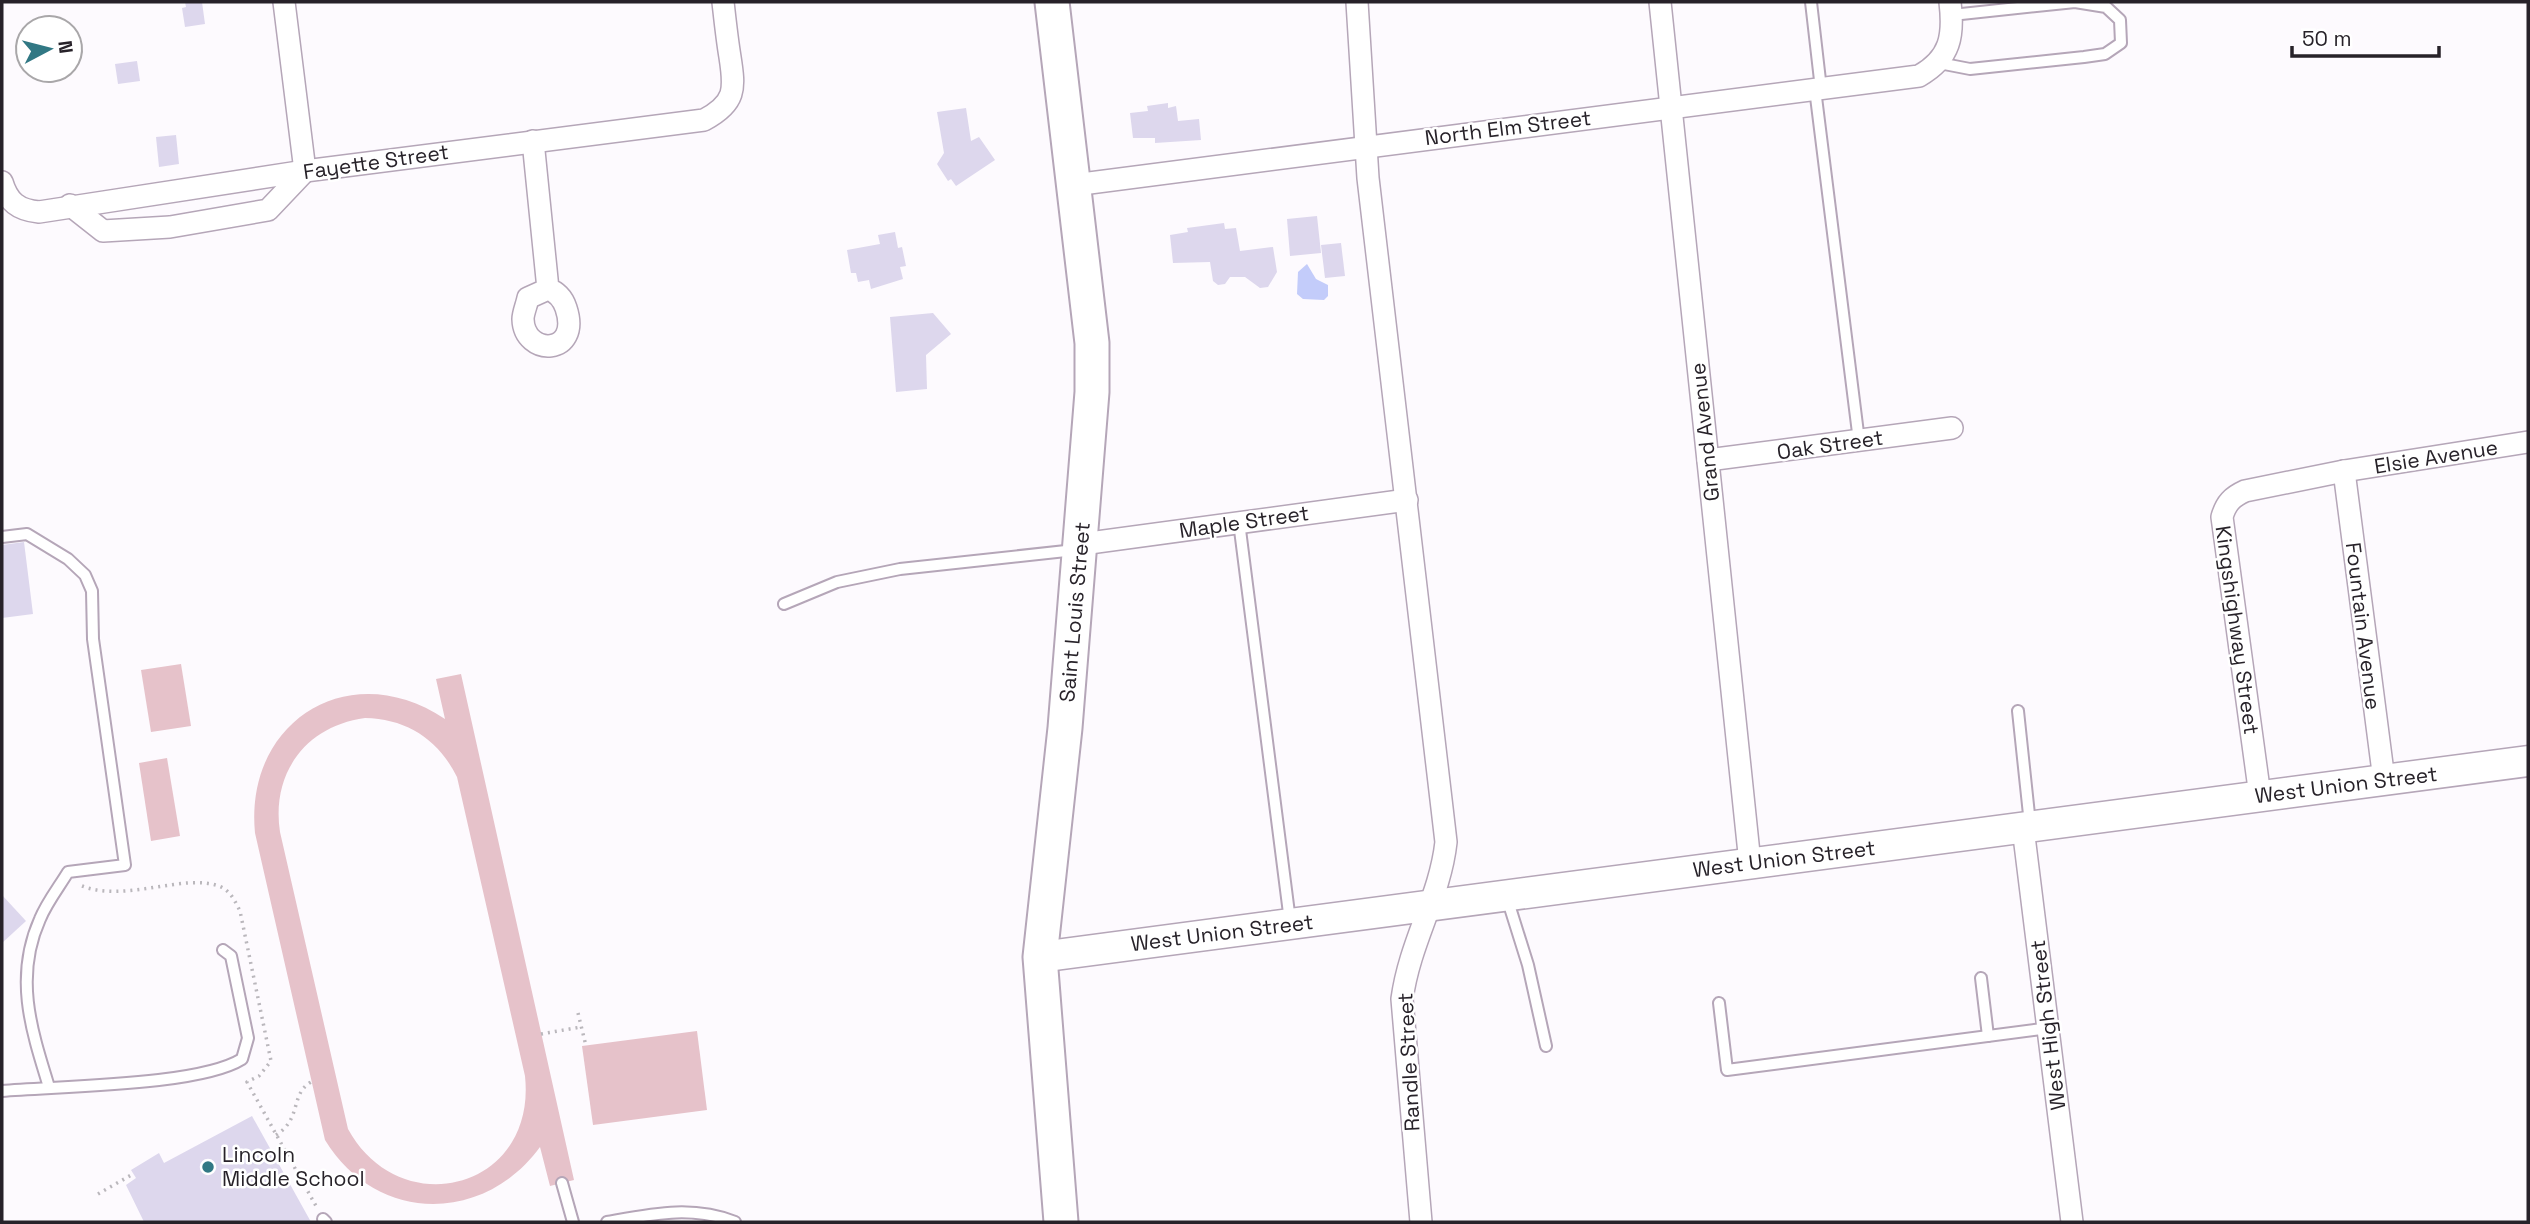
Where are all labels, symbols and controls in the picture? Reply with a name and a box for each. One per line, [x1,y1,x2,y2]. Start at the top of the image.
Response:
north arrow [14,14,84,84]
scale bar [2292,14,2439,58]
text: 50 m [2302,25,2352,52]
text: N [52,39,79,55]
street label: North Elm Street [1423,104,1593,151]
street label: Fayette Street [301,138,450,185]
street label: Grand Avenue [1684,361,1725,503]
street label: Oak Street [1775,424,1885,465]
street label: Elsie Avenue [2372,433,2500,480]
street label: Maple Street [1177,499,1311,544]
street label: Saint Louis Street [1053,521,1096,703]
street label: Kingshighway Street [2209,524,2266,736]
street label: Fountain Avenue [2340,541,2387,711]
street label: West Union Street [2253,760,2439,809]
street label: West Union Street [1691,834,1877,883]
street label: West Union Street [1129,908,1315,957]
street label: West High Street [2024,938,2071,1112]
street label: Randle Street [1391,992,1426,1132]
place label: Lincoln Middle School [222,1141,365,1192]
marker: Lincoln Middle School [200,1159,216,1175]

